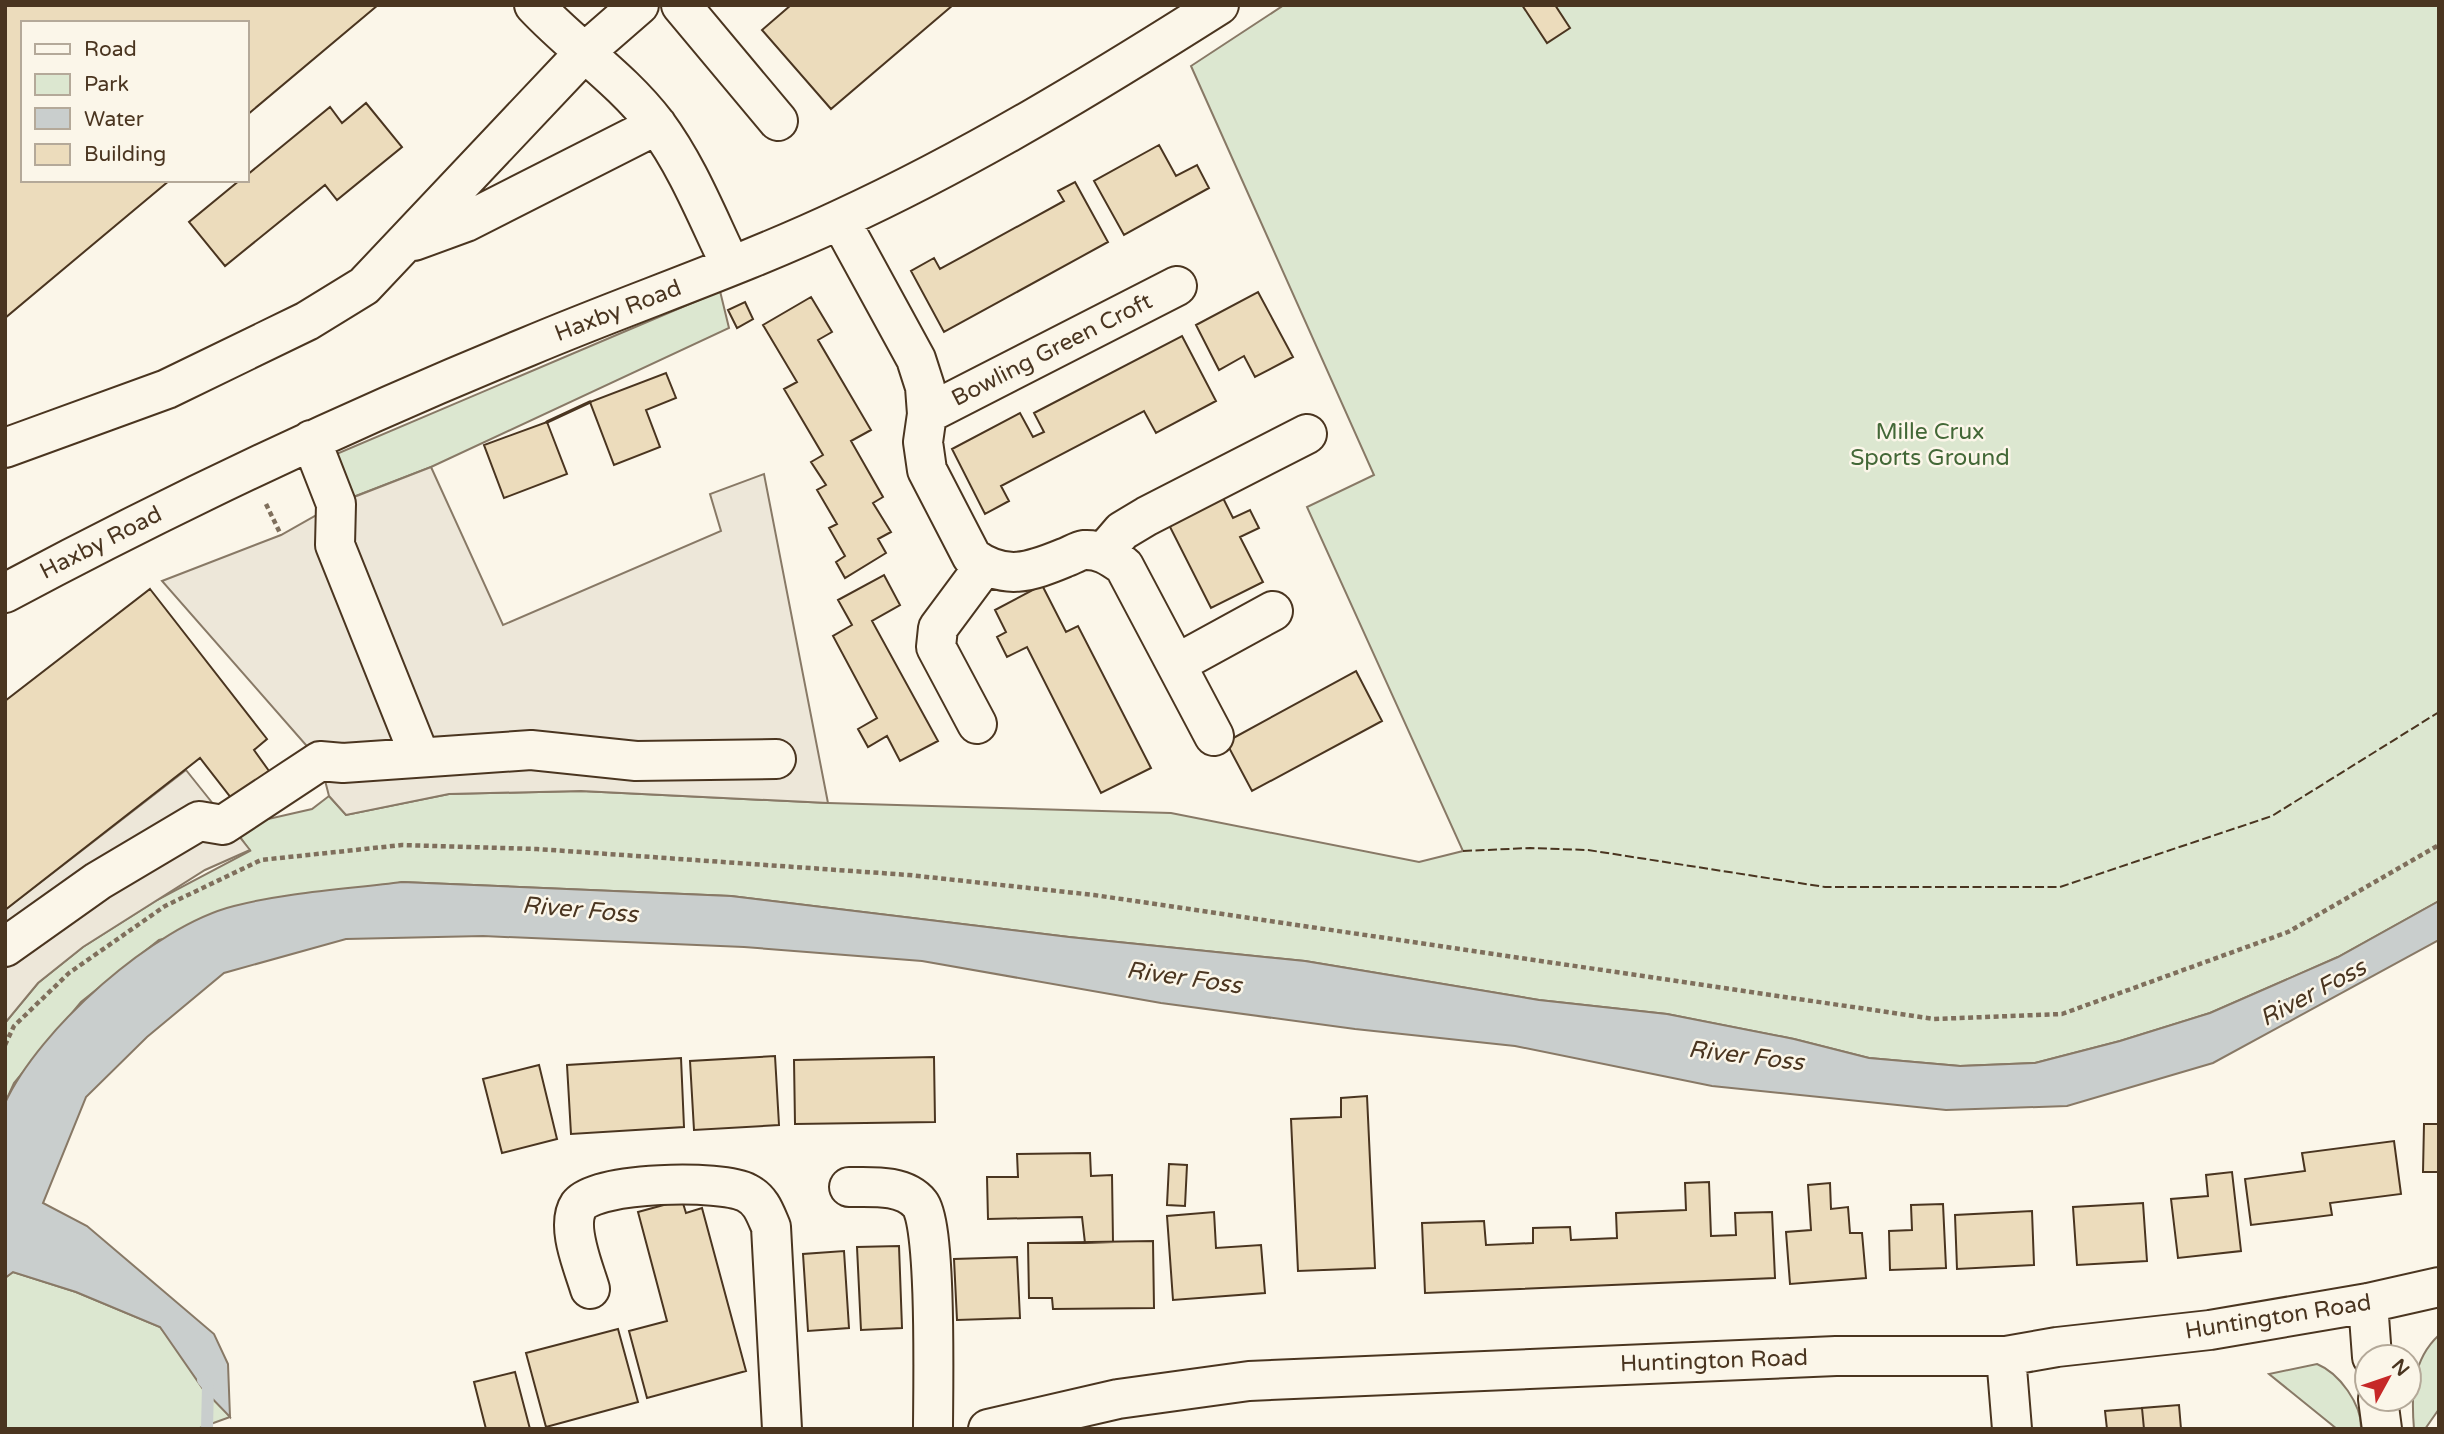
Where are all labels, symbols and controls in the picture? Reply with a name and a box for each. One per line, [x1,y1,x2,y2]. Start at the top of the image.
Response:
legend [21,21,248,182]
text: Road [84,37,137,62]
text: Park [84,72,129,97]
text: Water [84,107,144,132]
text: Building [84,142,166,167]
street label: Haxby Road [551,274,685,348]
street label: Bowling Green Croft [947,287,1157,413]
park label: Mille Crux Sports Ground [1850,418,2010,472]
street label: Haxby Road [35,500,167,586]
water label: River Foss [521,891,640,930]
water label: River Foss [2255,952,2372,1033]
water label: River Foss [1125,956,1245,1001]
water label: River Foss [1687,1035,1807,1078]
street label: Huntington Road [2183,1288,2373,1346]
north arrow [2353,1343,2423,1413]
street label: Huntington Road [1619,1344,1809,1378]
text: N [2387,1355,2414,1381]

